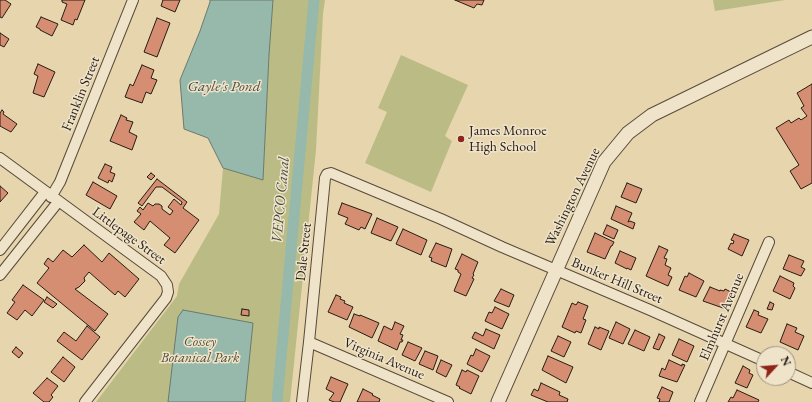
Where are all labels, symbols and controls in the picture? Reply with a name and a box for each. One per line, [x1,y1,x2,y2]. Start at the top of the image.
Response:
street label: Franklin Street [58,54,104,134]
water label: Gayle's Pond [188,78,260,96]
place label: James Monroe High School [469,123,547,156]
marker: James Monroe High School [456,134,466,144]
street label: Washington Avenue [542,145,604,249]
water label: VEPCO Canal [268,156,294,244]
street label: Littlepage Street [89,204,169,268]
street label: Dale Street [293,222,315,282]
street label: Bunker Hill Street [569,254,665,308]
street label: Elmhurst Avenue [696,271,748,363]
park label: Cossey Botanical Park [161,334,239,366]
street label: Virginia Avenue [341,334,427,384]
north arrow [756,346,796,386]
text: N [778,354,794,368]

